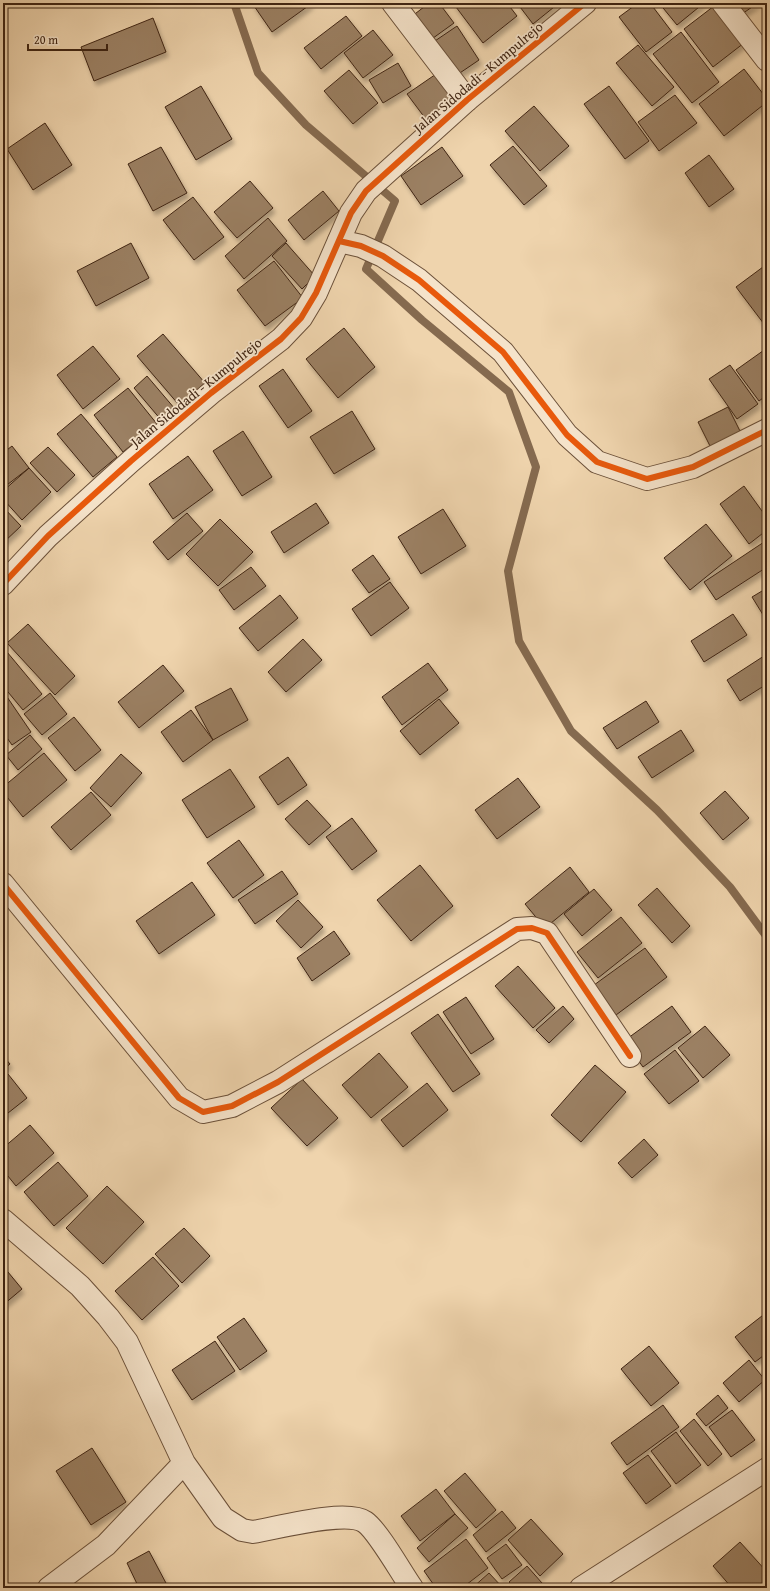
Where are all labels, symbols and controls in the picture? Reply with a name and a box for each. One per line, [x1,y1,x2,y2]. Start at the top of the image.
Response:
street label: Jalan Sidodadi - Kumpulrejo [407,17,547,139]
scale bar [28,26,107,52]
text: 20 m [34,31,58,48]
street label: Jalan Sidodadi - Kumpulrejo [125,333,266,453]

